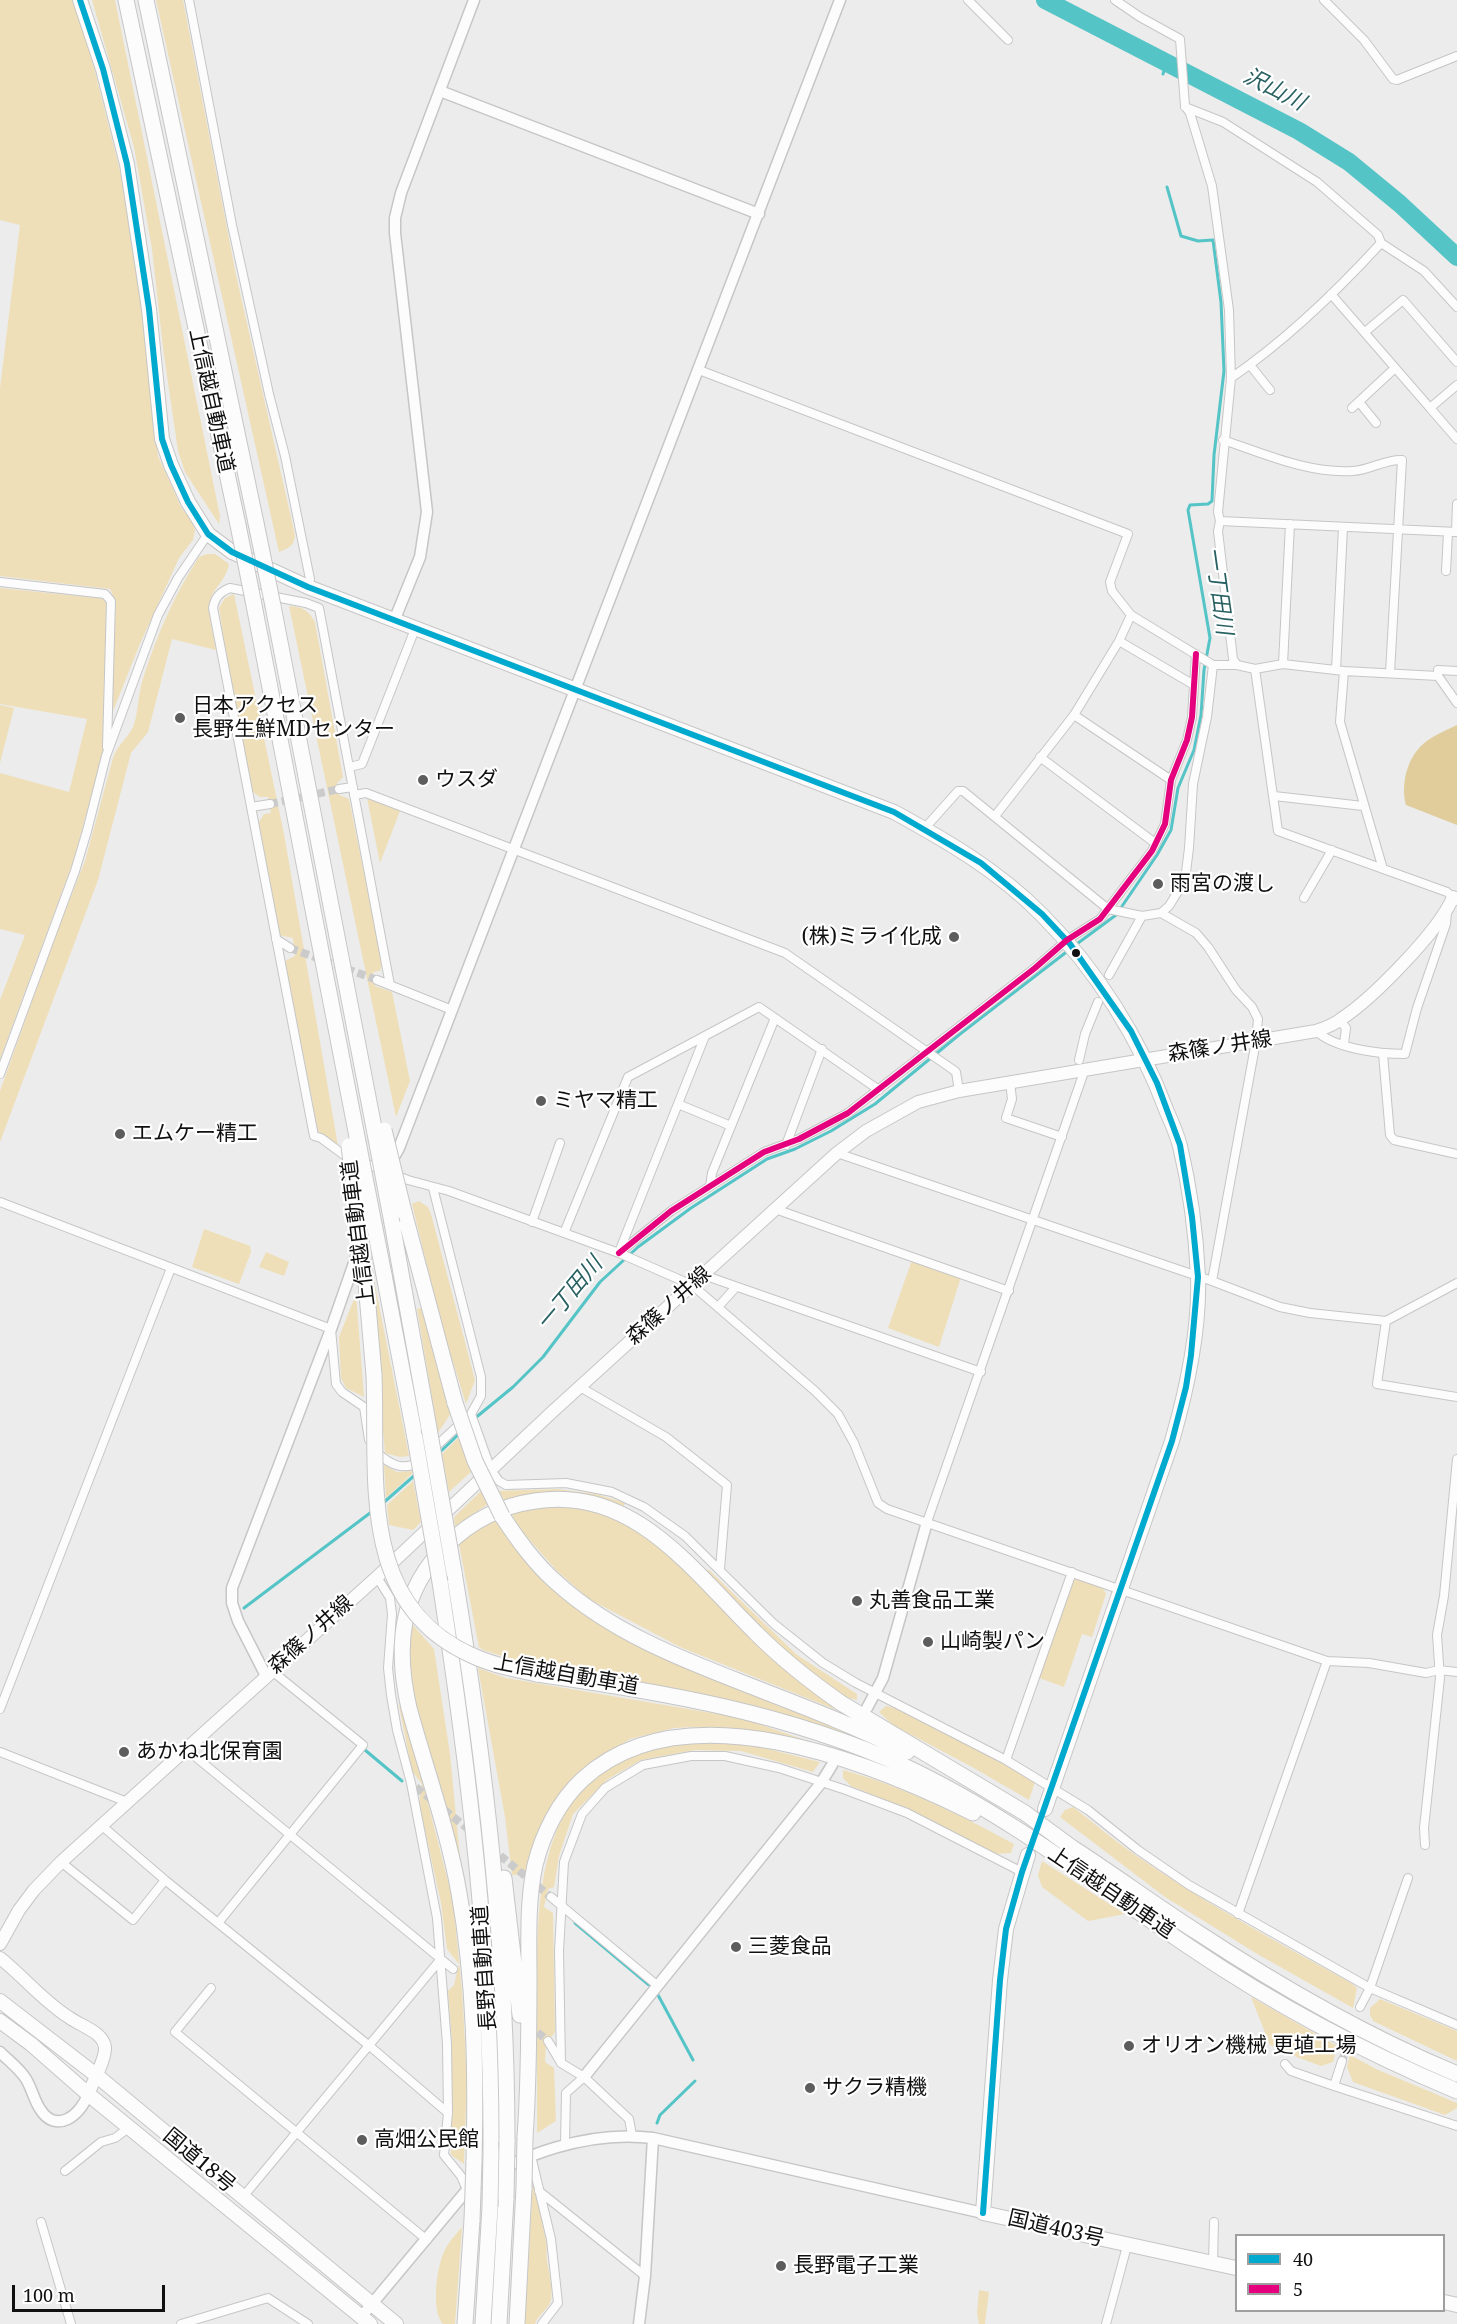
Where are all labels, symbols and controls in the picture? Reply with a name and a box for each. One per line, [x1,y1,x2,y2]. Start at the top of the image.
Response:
water label: 沢山川 [1239,63,1309,117]
street label: 上信越自動車道 [183,326,239,476]
water label: 一丁田川 [1199,546,1237,636]
place label: 日本アクセス 長野生鮮MDセンター [192,693,395,743]
marker: 日本アクセス 長野生鮮MDセンター [173,711,187,725]
place label: ウスダ [435,767,498,793]
marker: ウスダ [416,773,430,787]
place label: 雨宮の渡し [1170,871,1275,897]
marker: 雨宮の渡し [1151,877,1165,891]
place label: (株)ミライ化成 [801,924,942,950]
marker: (株)ミライ化成 [947,930,961,944]
unlabelled marker [1070,947,1082,959]
street label: 森篠ノ井線 [1166,1026,1274,1068]
place label: ミヤマ精工 [553,1088,658,1114]
marker: ミヤマ精工 [534,1094,548,1108]
place label: エムケー精工 [132,1121,258,1147]
marker: エムケー精工 [113,1127,127,1141]
street label: 上信越自動車道 [338,1159,380,1307]
water label: 一丁田川 [532,1252,608,1336]
street label: 森篠ノ井線 [622,1262,716,1350]
place label: 丸善食品工業 [869,1588,995,1614]
street label: 森篠ノ井線 [264,1591,358,1679]
marker: 丸善食品工業 [850,1594,864,1608]
place label: 山崎製パン [940,1629,1045,1655]
marker: 山崎製パン [921,1635,935,1649]
street label: 上信越自動車道 [491,1650,641,1700]
place label: あかね北保育園 [136,1739,283,1765]
marker: あかね北保育園 [117,1745,131,1759]
street label: 上信越自動車道 [1043,1841,1179,1945]
street label: 長野自動車道 [468,1904,502,2032]
place label: 三菱食品 [748,1934,832,1960]
marker: 三菱食品 [729,1940,743,1954]
place label: オリオン機械 更埴工場 [1141,2033,1356,2059]
marker: オリオン機械 更埴工場 [1122,2039,1136,2053]
place label: サクラ精機 [822,2075,927,2101]
marker: サクラ精機 [803,2081,817,2095]
street label: 国道18号 [158,2124,240,2198]
place label: 高畑公民館 [374,2127,479,2153]
marker: 高畑公民館 [355,2133,369,2147]
street label: 国道403号 [1005,2206,1107,2252]
legend [1235,2234,1445,2312]
text: 40 [1293,2247,1313,2271]
place label: 長野電子工業 [793,2253,919,2279]
marker: 長野電子工業 [774,2259,788,2273]
scale bar [15,2273,168,2311]
text: 5 [1293,2277,1303,2301]
text: 100 m [23,2283,75,2307]

